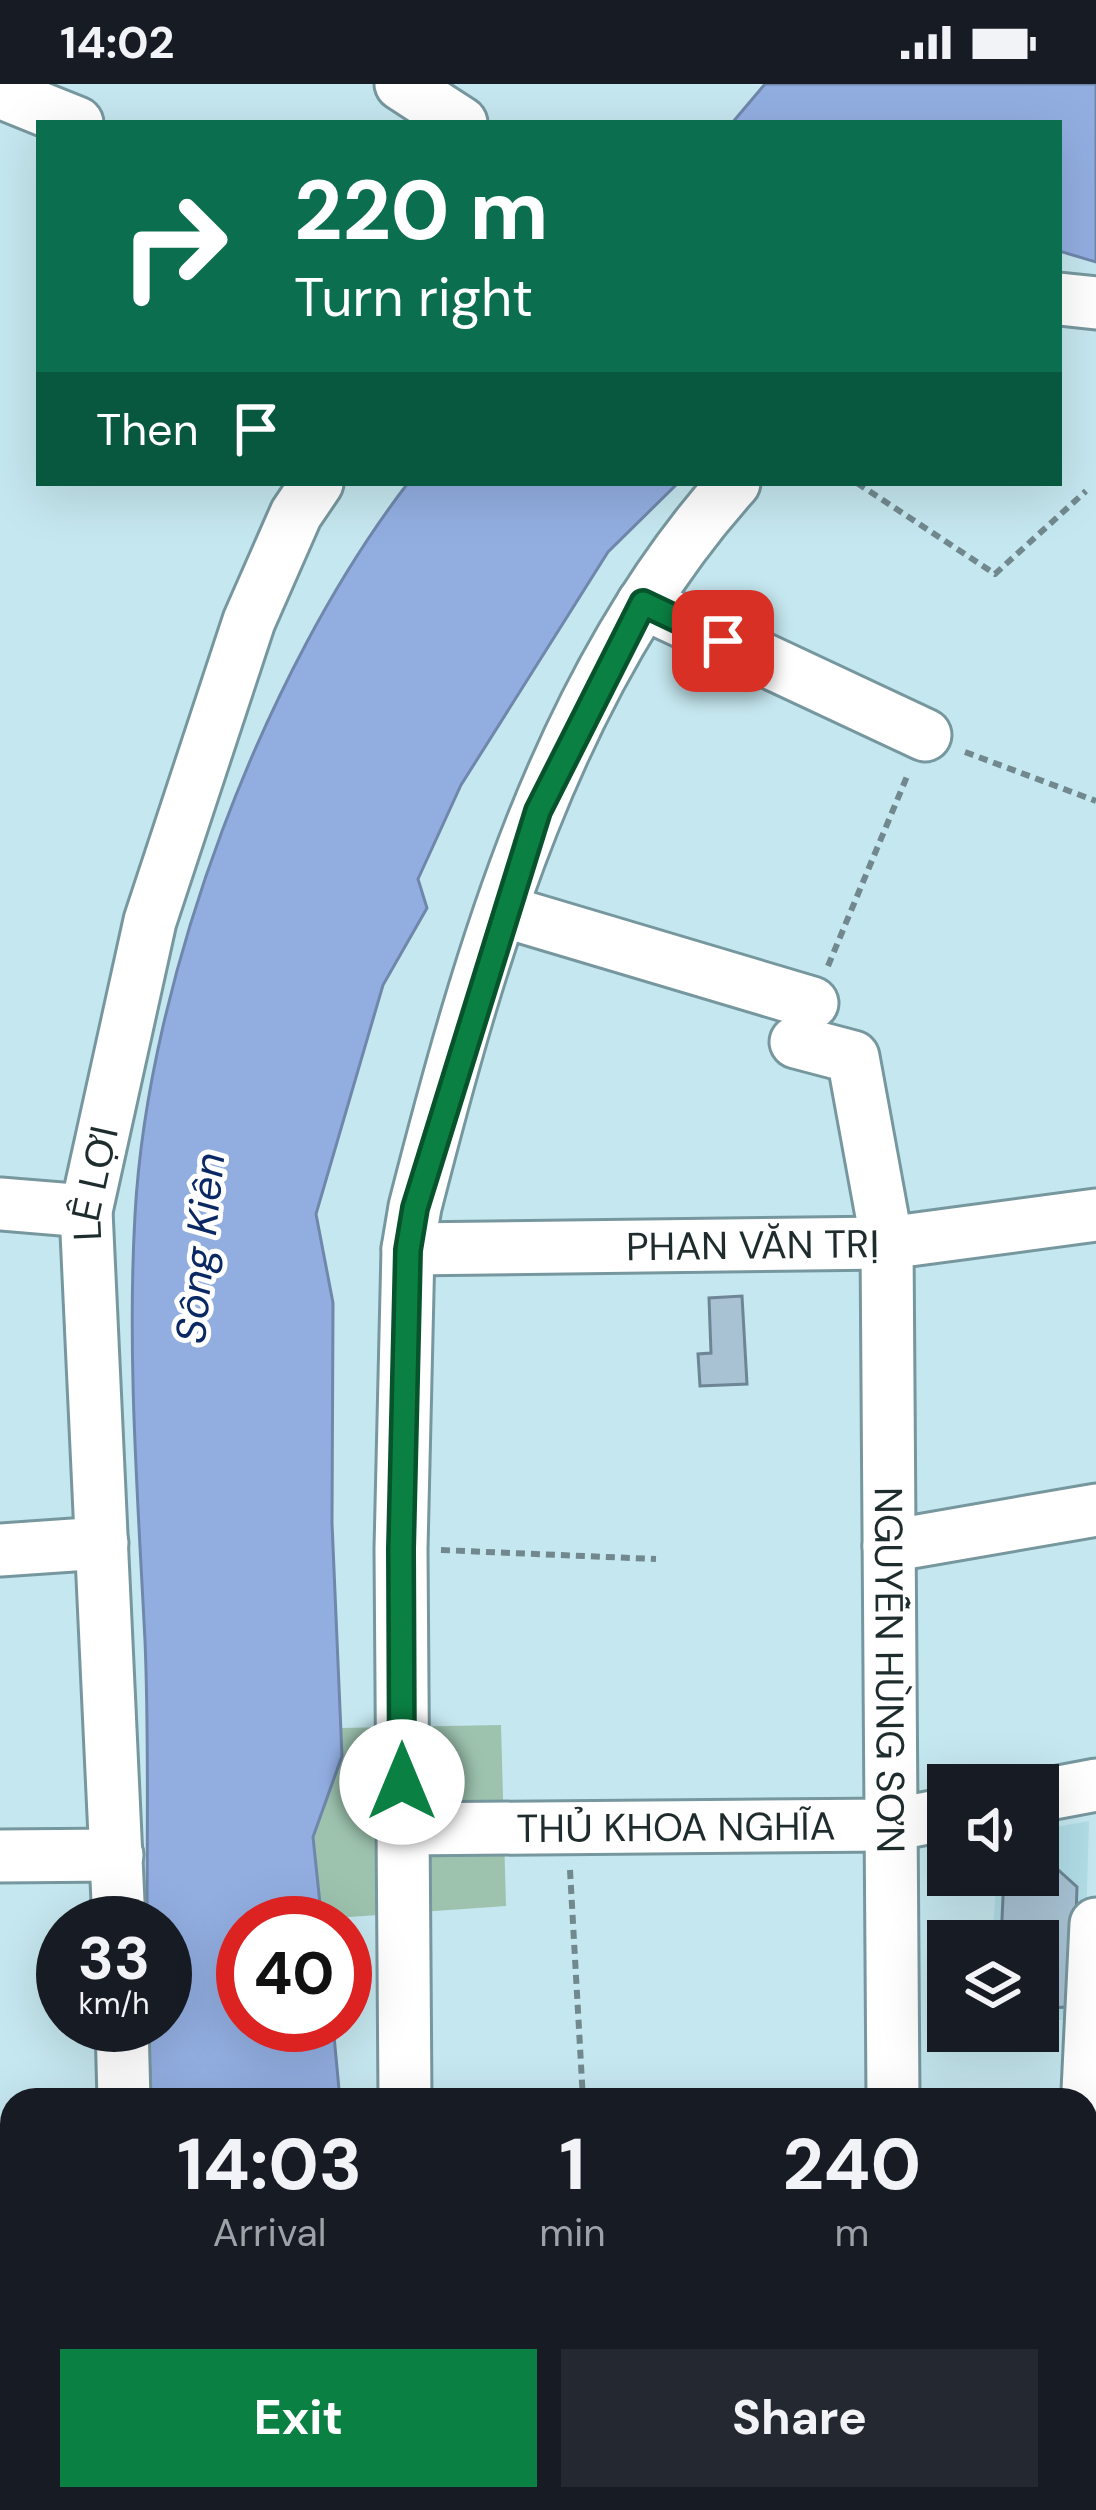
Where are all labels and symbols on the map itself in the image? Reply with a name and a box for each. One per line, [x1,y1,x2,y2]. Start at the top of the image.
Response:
pin [672,590,774,692]
street label: LÊ LỢI [59,1121,130,1242]
water label: Sông Kiên [163,1150,237,1346]
street label: PHAN VĂN TRỊ [626,1218,880,1272]
street label: NGUYỄN HÙNG SƠN [863,1487,917,1853]
position arrow [339,1719,465,1845]
street label: THỦ KHOA NGHĨA [516,1800,836,1854]
speed limit sign: 40 [216,1896,372,2052]

